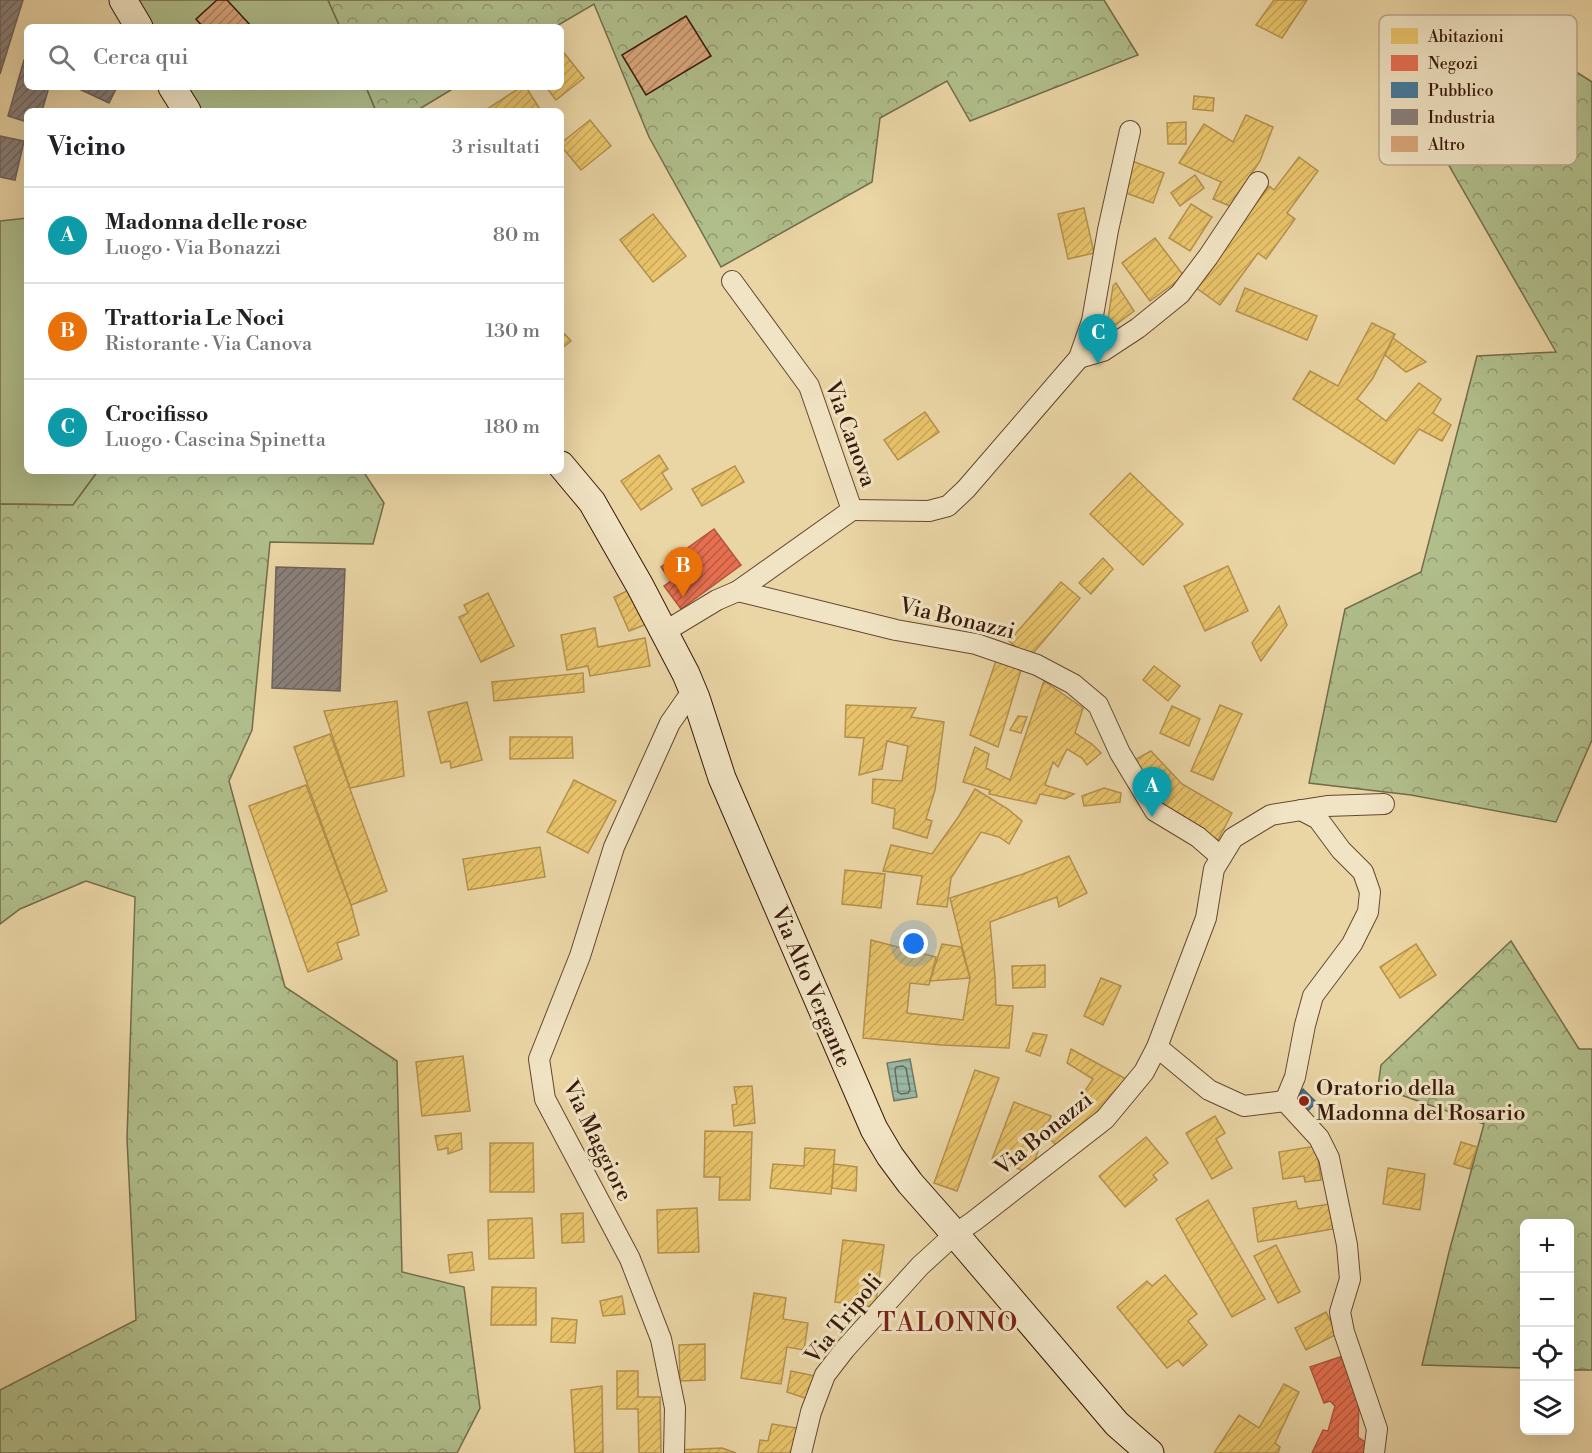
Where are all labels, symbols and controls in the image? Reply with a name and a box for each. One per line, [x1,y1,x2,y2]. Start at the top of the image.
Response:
legend [1379,15,1577,165]
search box [24,24,564,90]
text: Abitazioni [1427,27,1504,47]
icon: search [45,41,78,74]
text: Cerca qui [93,44,189,71]
text: Negozi [1428,54,1478,74]
text: Pubblico [1428,81,1494,101]
text: Industria [1428,108,1496,128]
text: Vicino [48,131,126,163]
text: 3 risultati [452,135,540,160]
text: Altro [1427,135,1465,155]
text: Madonna delle rose [105,209,307,236]
text: A [60,223,75,248]
text: 80 m [493,223,540,248]
text: Luogo · Via Bonazzi [105,236,281,261]
text: Trattoria Le Noci [105,305,284,332]
pin: C [1078,314,1118,364]
text: B [60,319,75,344]
text: 130 m [485,319,540,344]
text: Ristorante · Via Canova [105,332,312,357]
street label: Via Canova [818,376,882,491]
text: Crocifisso [105,401,208,428]
text: C [60,415,75,440]
text: 180 m [485,415,540,440]
text: Luogo · Cascina Spinetta [105,428,326,453]
pin: B [664,548,702,597]
street label: Via Bonazzi [896,592,1017,645]
pin: A [1132,768,1172,817]
street label: Via Alto Vergante [765,902,857,1071]
your location [899,929,928,958]
street label: Via Maggiore [556,1075,638,1206]
place label: Oratorio della Madonna del Rosario [1316,1075,1526,1127]
street label: Via Bonazzi [989,1086,1098,1182]
marker: Oratorio della Madonna del Rosario [1297,1094,1311,1108]
map controls [1520,1219,1574,1435]
button: + [1520,1219,1574,1273]
street label: Via Tripoli [799,1269,888,1370]
button: − [1520,1273,1574,1327]
district label: TALONNO [877,1307,1019,1339]
button: locate [1520,1327,1574,1381]
button: layers [1520,1381,1574,1435]

